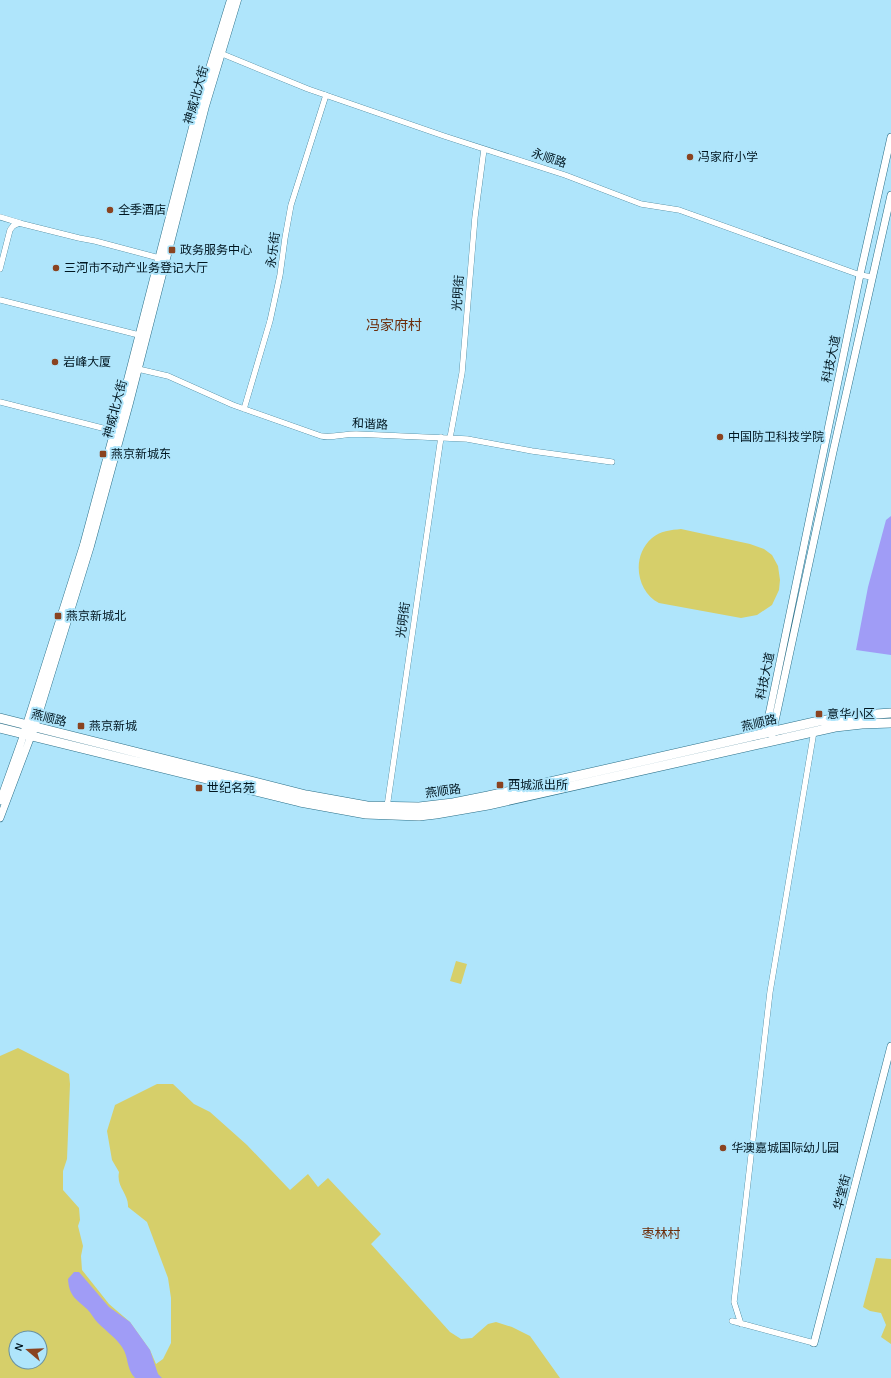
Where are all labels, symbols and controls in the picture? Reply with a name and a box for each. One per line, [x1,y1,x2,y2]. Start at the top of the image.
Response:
street label: 神威北大街 [181,64,210,125]
street label: 永顺路 [530,146,568,169]
place label: 冯家府小学 [698,150,758,163]
marker: 冯家府小学 [685,152,695,162]
place label: 全季酒店 [118,203,166,216]
marker: 全季酒店 [105,205,115,215]
street label: 永乐街 [264,231,281,269]
place label: 政务服务中心 [180,243,252,256]
marker: 政务服务中心 [167,245,177,255]
place label: 三河市不动产业务登记大厅 [64,261,208,274]
marker: 三河市不动产业务登记大厅 [51,263,61,273]
street label: 光明街 [450,275,465,311]
district label: 冯家府村 [366,317,422,333]
street label: 科技大道 [819,334,842,384]
place label: 岩峰大厦 [63,355,111,368]
marker: 岩峰大厦 [50,357,60,367]
street label: 神威北大街 [100,378,129,440]
street label: 和谐路 [352,416,388,431]
place label: 中国防卫科技学院 [728,430,824,443]
marker: 中国防卫科技学院 [715,432,725,442]
place label: 燕京新城东 [111,447,171,460]
marker: 燕京新城东 [98,449,108,459]
street label: 光明街 [394,601,411,639]
place label: 燕京新城北 [66,609,126,622]
marker: 燕京新城北 [53,611,63,621]
street label: 科技大道 [753,651,776,701]
street label: 燕顺路 [30,707,68,728]
place label: 意华小区 [827,707,875,720]
marker: 意华小区 [814,709,824,719]
street label: 燕顺路 [740,712,778,733]
place label: 燕京新城 [89,719,137,732]
marker: 燕京新城 [76,721,86,731]
place label: 西城派出所 [508,778,568,791]
marker: 西城派出所 [495,780,505,790]
place label: 世纪名苑 [207,781,255,794]
street label: 燕顺路 [424,782,462,799]
marker: 世纪名苑 [194,783,204,793]
place label: 华澳嘉城国际幼儿园 [731,1141,839,1154]
marker: 华澳嘉城国际幼儿园 [718,1143,728,1153]
street label: 华堂街 [831,1173,852,1211]
district label: 枣林村 [641,1226,681,1241]
north arrow [8,1330,48,1370]
text: N [13,1341,25,1352]

